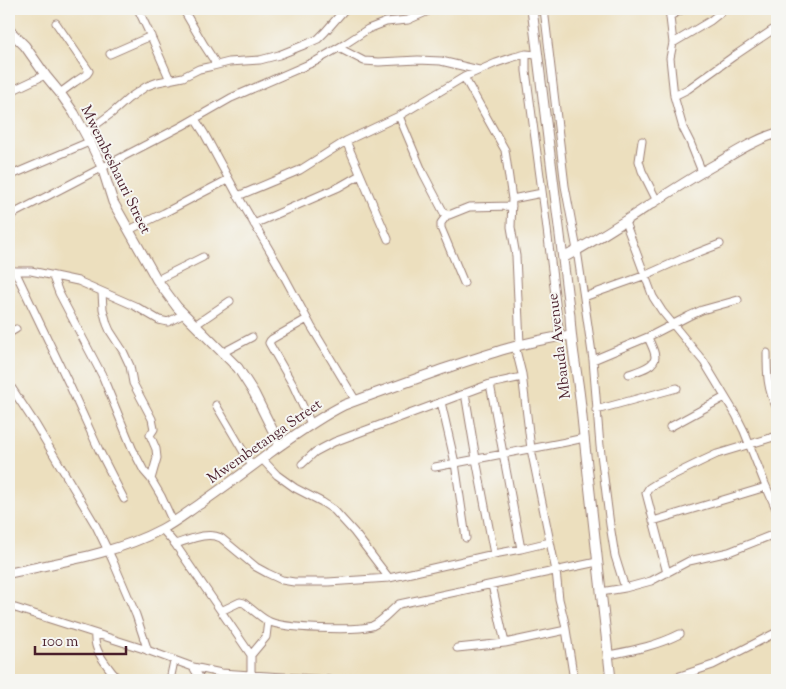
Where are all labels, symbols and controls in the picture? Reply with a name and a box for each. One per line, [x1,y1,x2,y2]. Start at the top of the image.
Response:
street label: Mwembeshauri Street [75,102,155,238]
street label: Mbauda Avenue [543,292,577,400]
street label: Mwembetanga Street [203,394,327,490]
scale bar [35,624,126,656]
text: 100 m [42,632,79,653]

